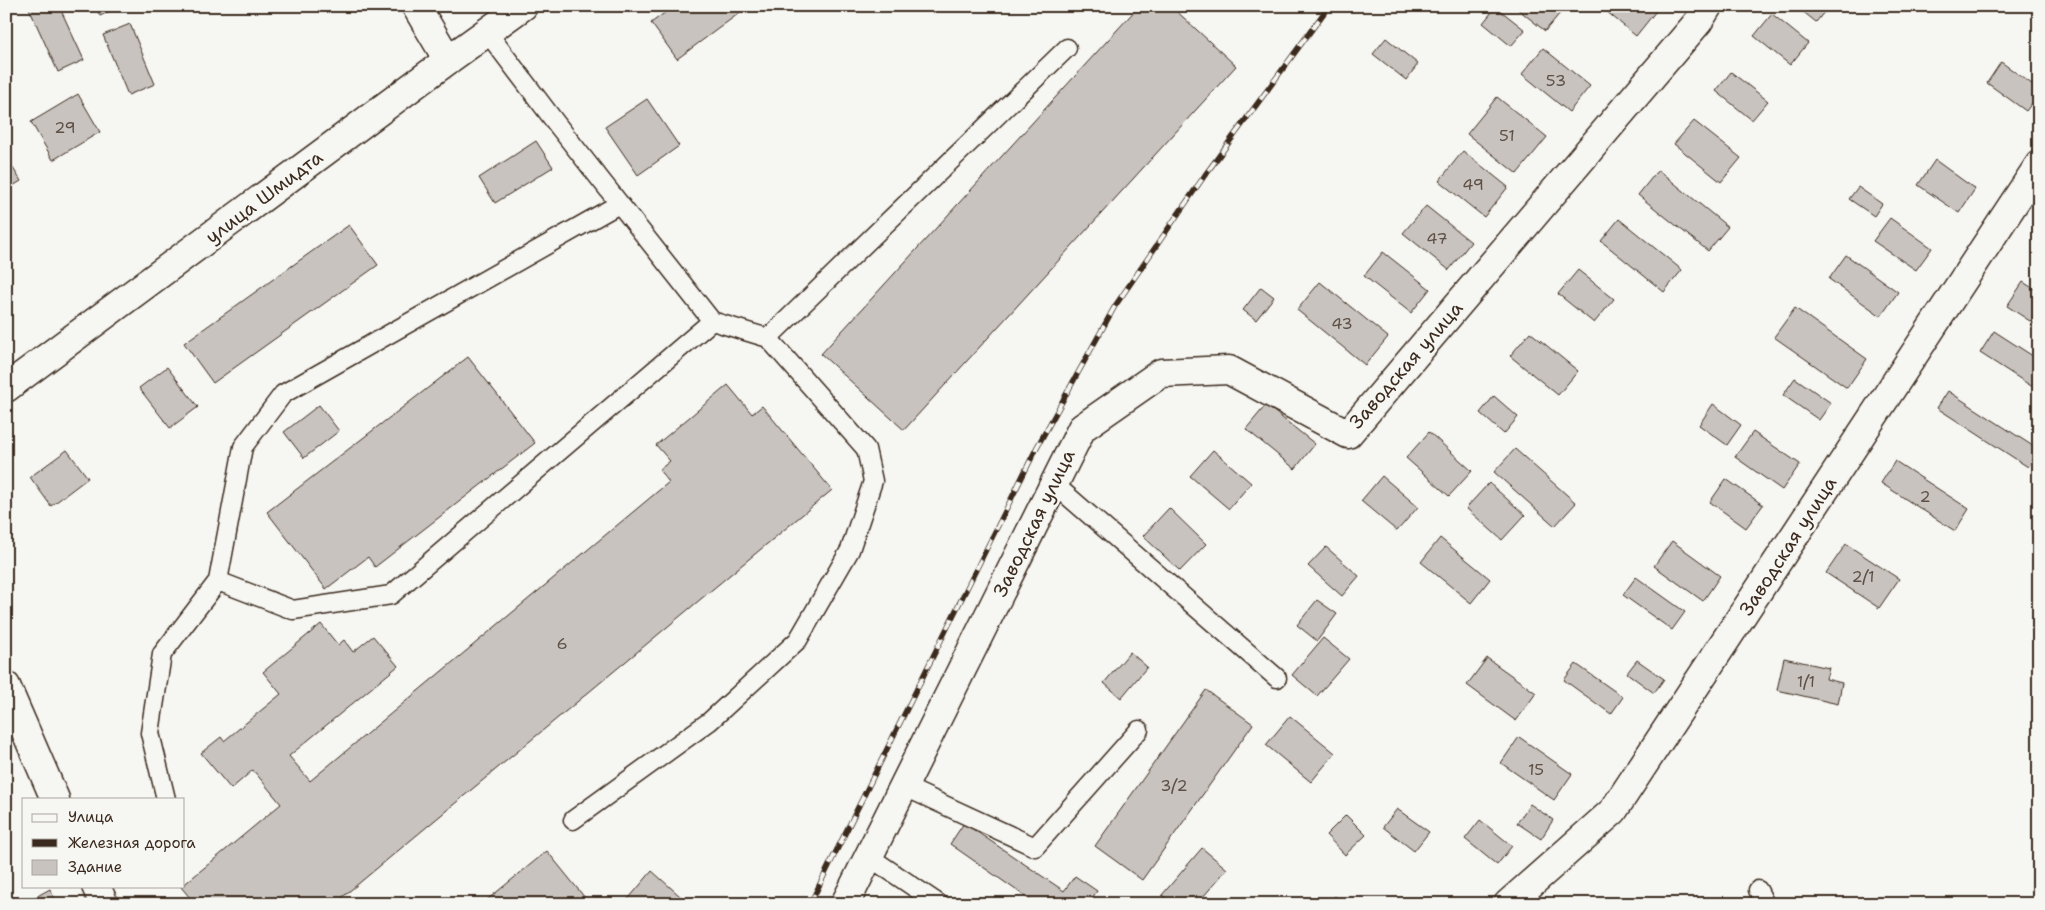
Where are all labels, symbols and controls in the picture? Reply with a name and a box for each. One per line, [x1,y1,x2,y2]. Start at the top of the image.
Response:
house number: 53 [1546,70,1566,91]
house number: 29 [54,117,76,138]
house number: 51 [1499,125,1515,146]
street label: улица Шмидта [200,145,328,249]
house number: 49 [1462,174,1484,195]
house number: 47 [1426,228,1448,249]
street label: Заводская улица [1344,296,1468,434]
house number: 43 [1331,313,1353,334]
street label: Заводская улица [987,445,1081,601]
street label: Заводская улица [1734,472,1842,620]
house number: 2 [1919,486,1931,507]
house number: 2/1 [1851,566,1875,587]
house number: 6 [556,633,568,654]
house number: 1/1 [1797,671,1815,692]
house number: 15 [1528,759,1544,780]
house number: 3/2 [1160,775,1188,796]
legend [22,798,185,888]
text: Улица [68,807,114,827]
text: Железная дорога [68,833,196,853]
text: Здание [68,857,122,877]

